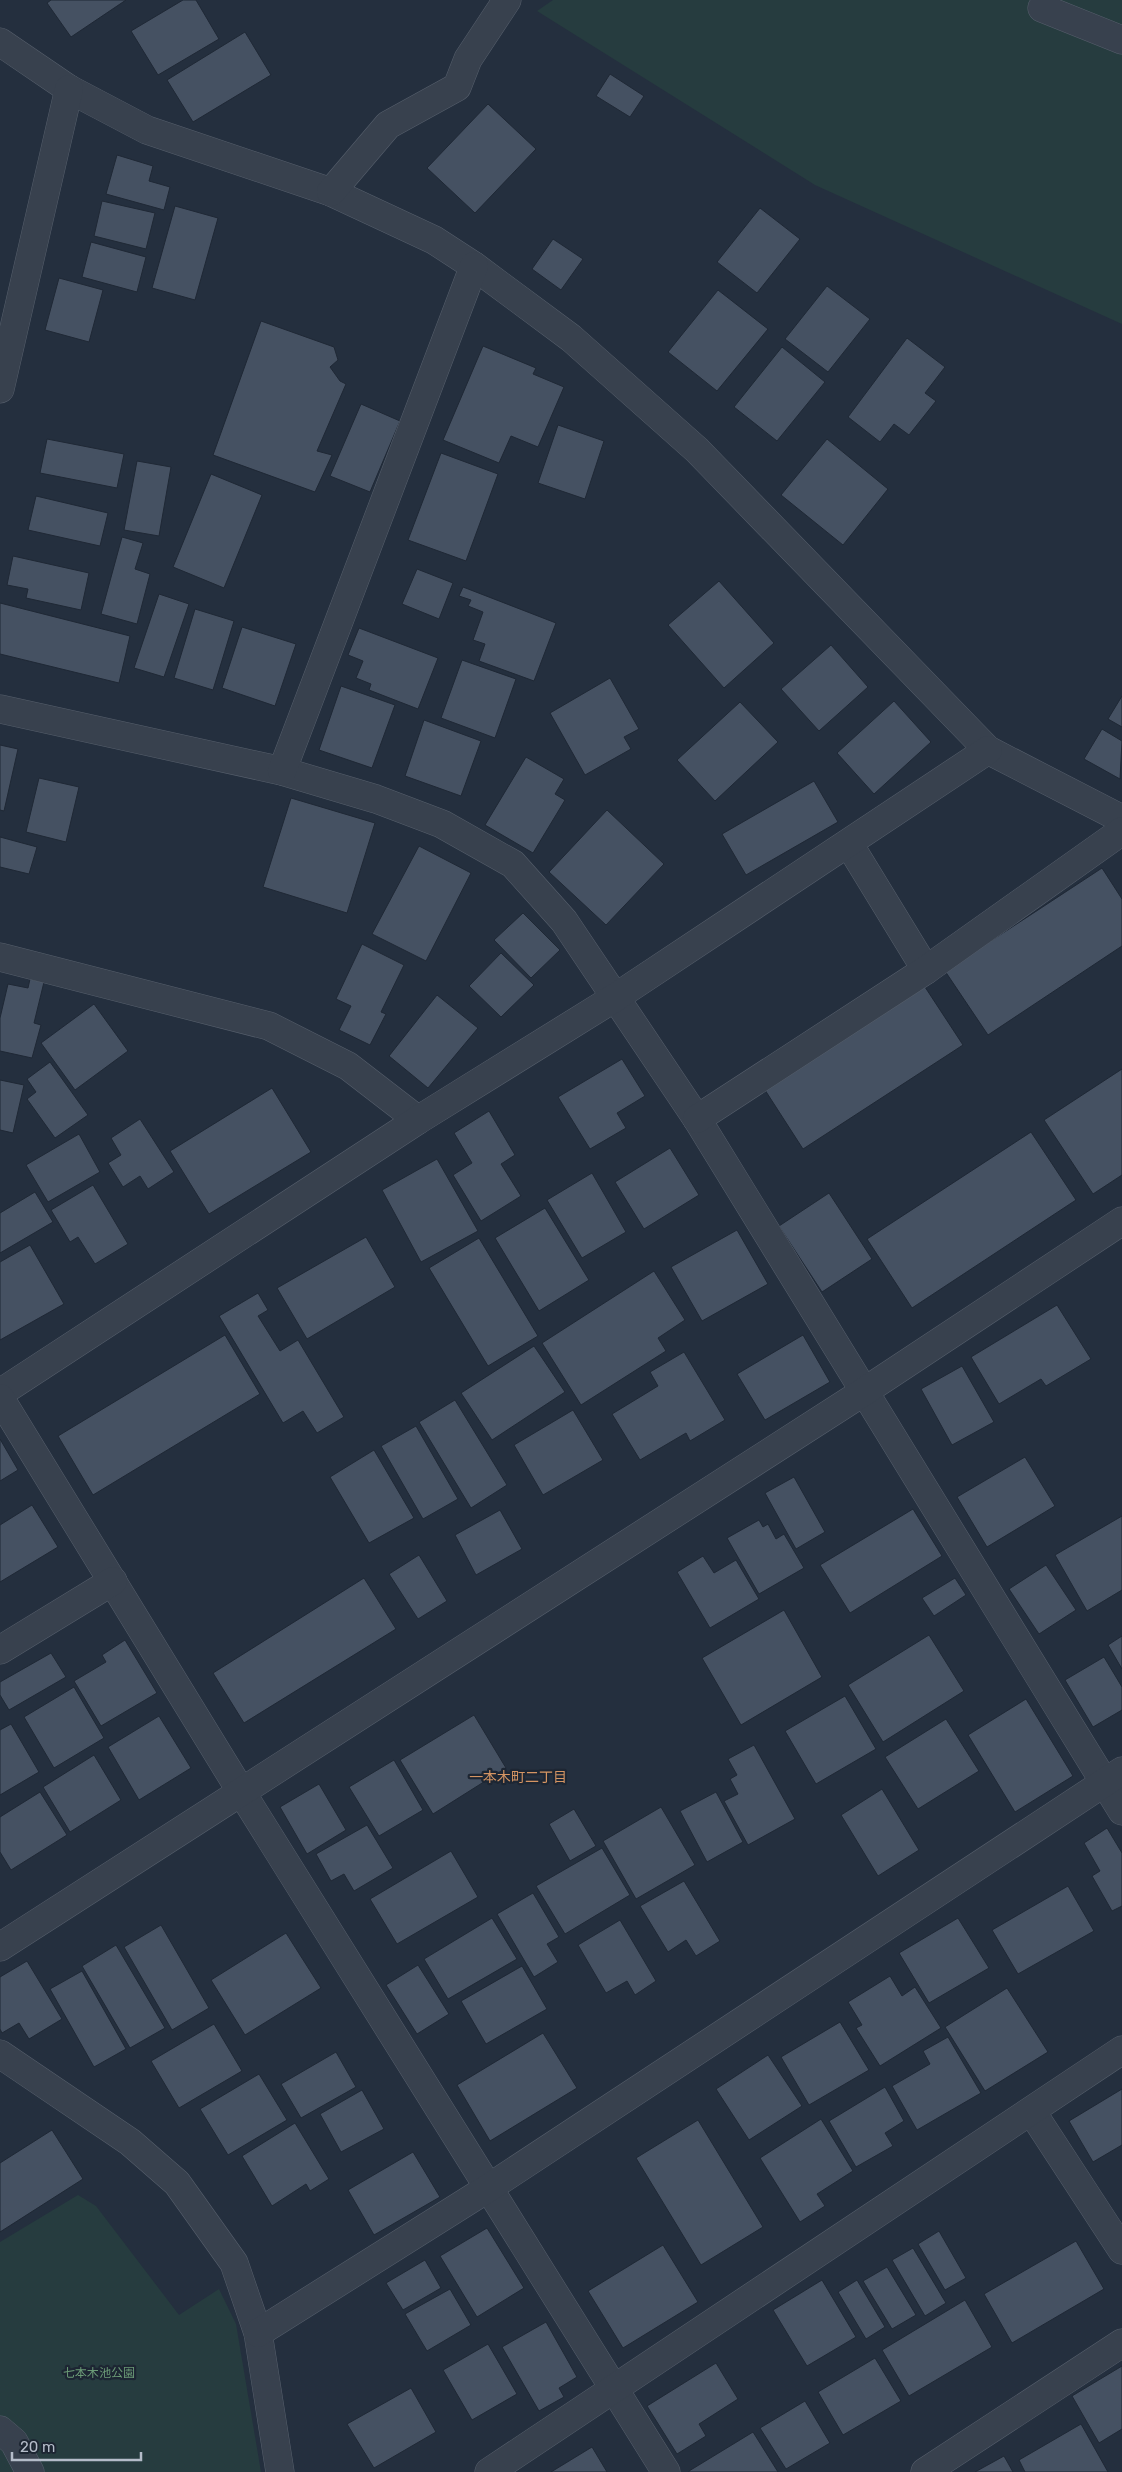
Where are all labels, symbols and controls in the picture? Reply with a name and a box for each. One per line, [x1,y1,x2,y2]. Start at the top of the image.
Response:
district label: 一本木町二丁目 [469,1769,567,1786]
park label: 七本木池公園 [63,2366,135,2380]
scale bar [12,2430,141,2462]
text: 20 m [20,2438,55,2456]

